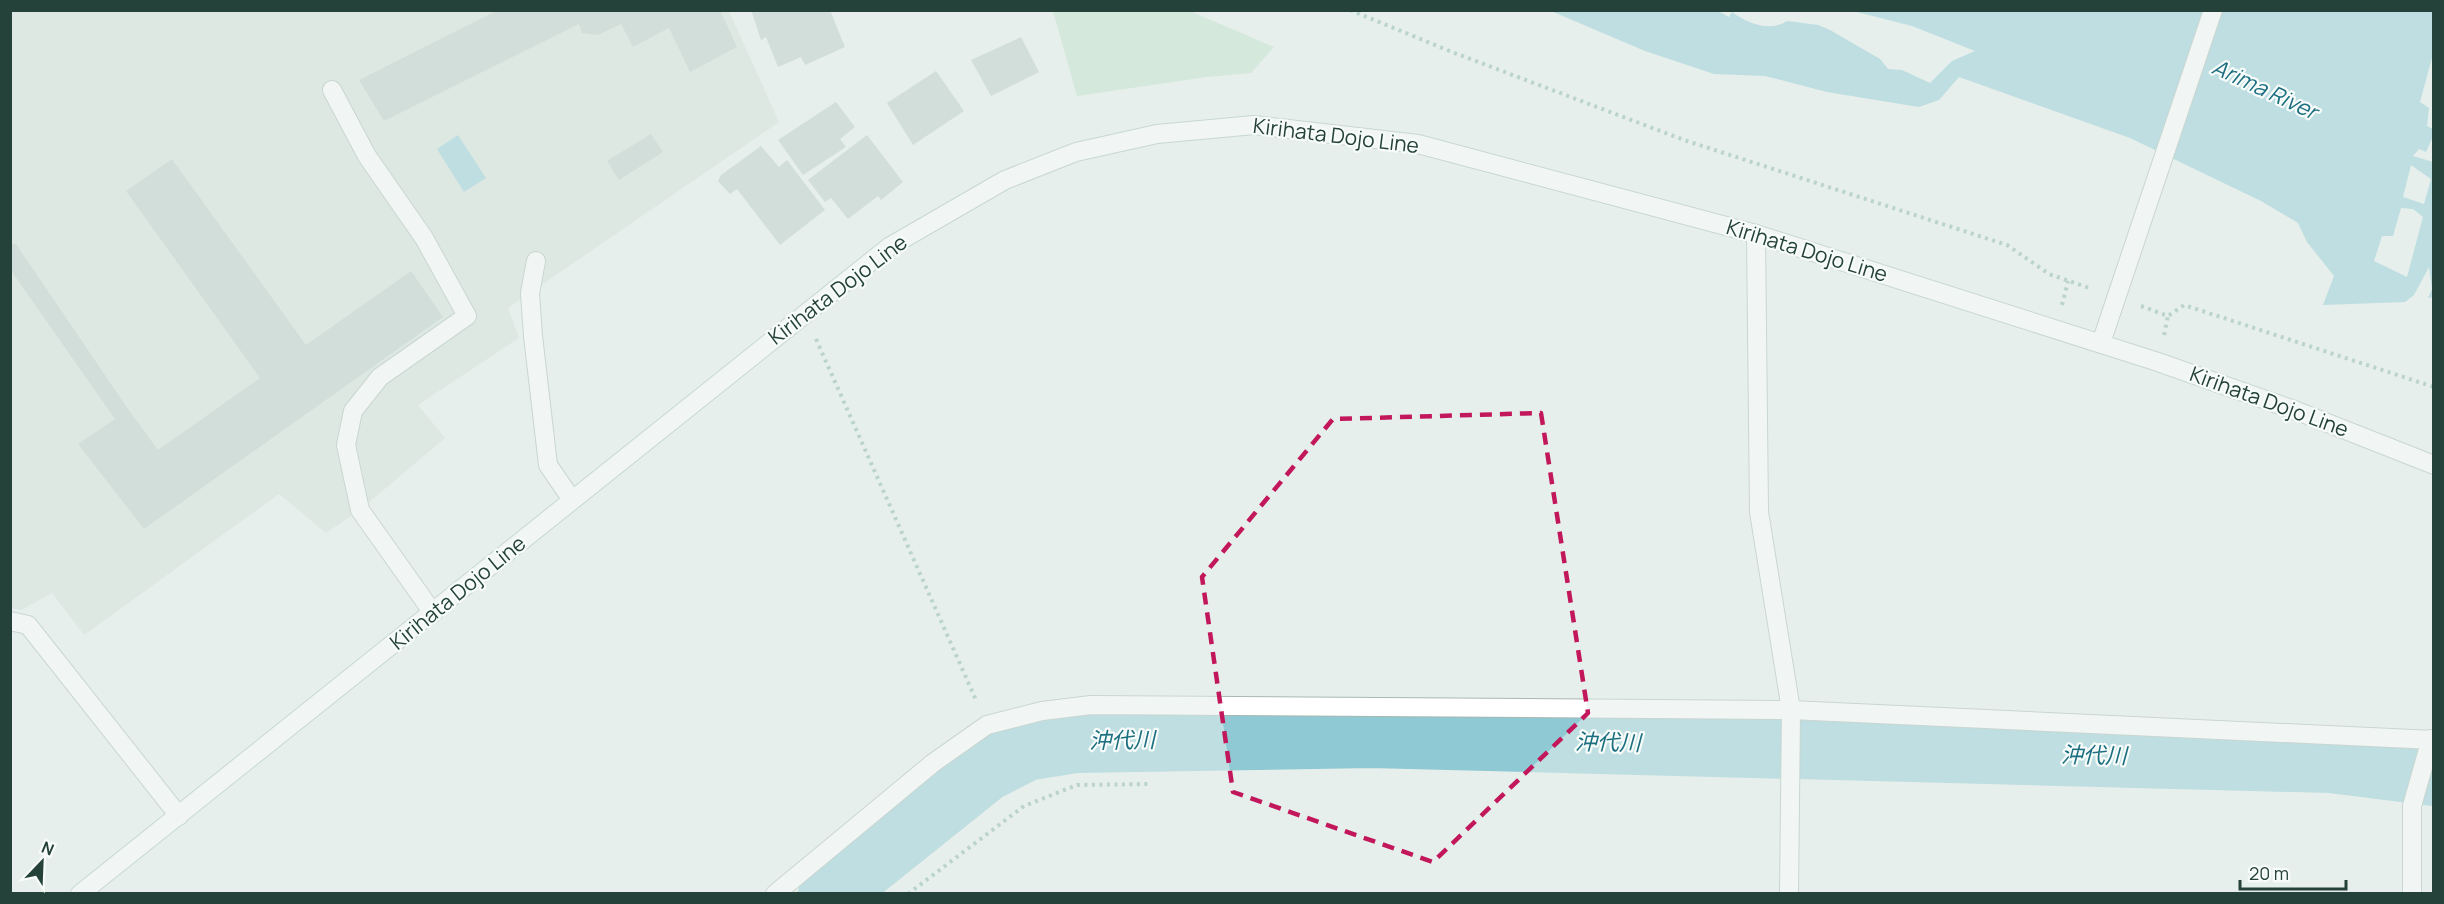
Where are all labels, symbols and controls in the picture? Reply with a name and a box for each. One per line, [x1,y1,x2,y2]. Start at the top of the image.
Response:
water label: Arima River [2208,52,2325,128]
street label: Kirihata Dojo Line [1252,111,1421,159]
street label: Kirihata Dojo Line [1723,212,1891,288]
street label: Kirihata Dojo Line [762,228,912,351]
street label: Kirihata Dojo Line [2186,359,2353,443]
street label: Kirihata Dojo Line [384,529,531,656]
water label: 沖代川 [1089,724,1157,756]
water label: 沖代川 [1575,726,1643,758]
water label: 沖代川 [2061,739,2129,771]
north arrow [12,832,72,892]
text: N [38,836,57,861]
scale bar [2240,853,2346,891]
text: 20 m [2249,861,2289,885]

